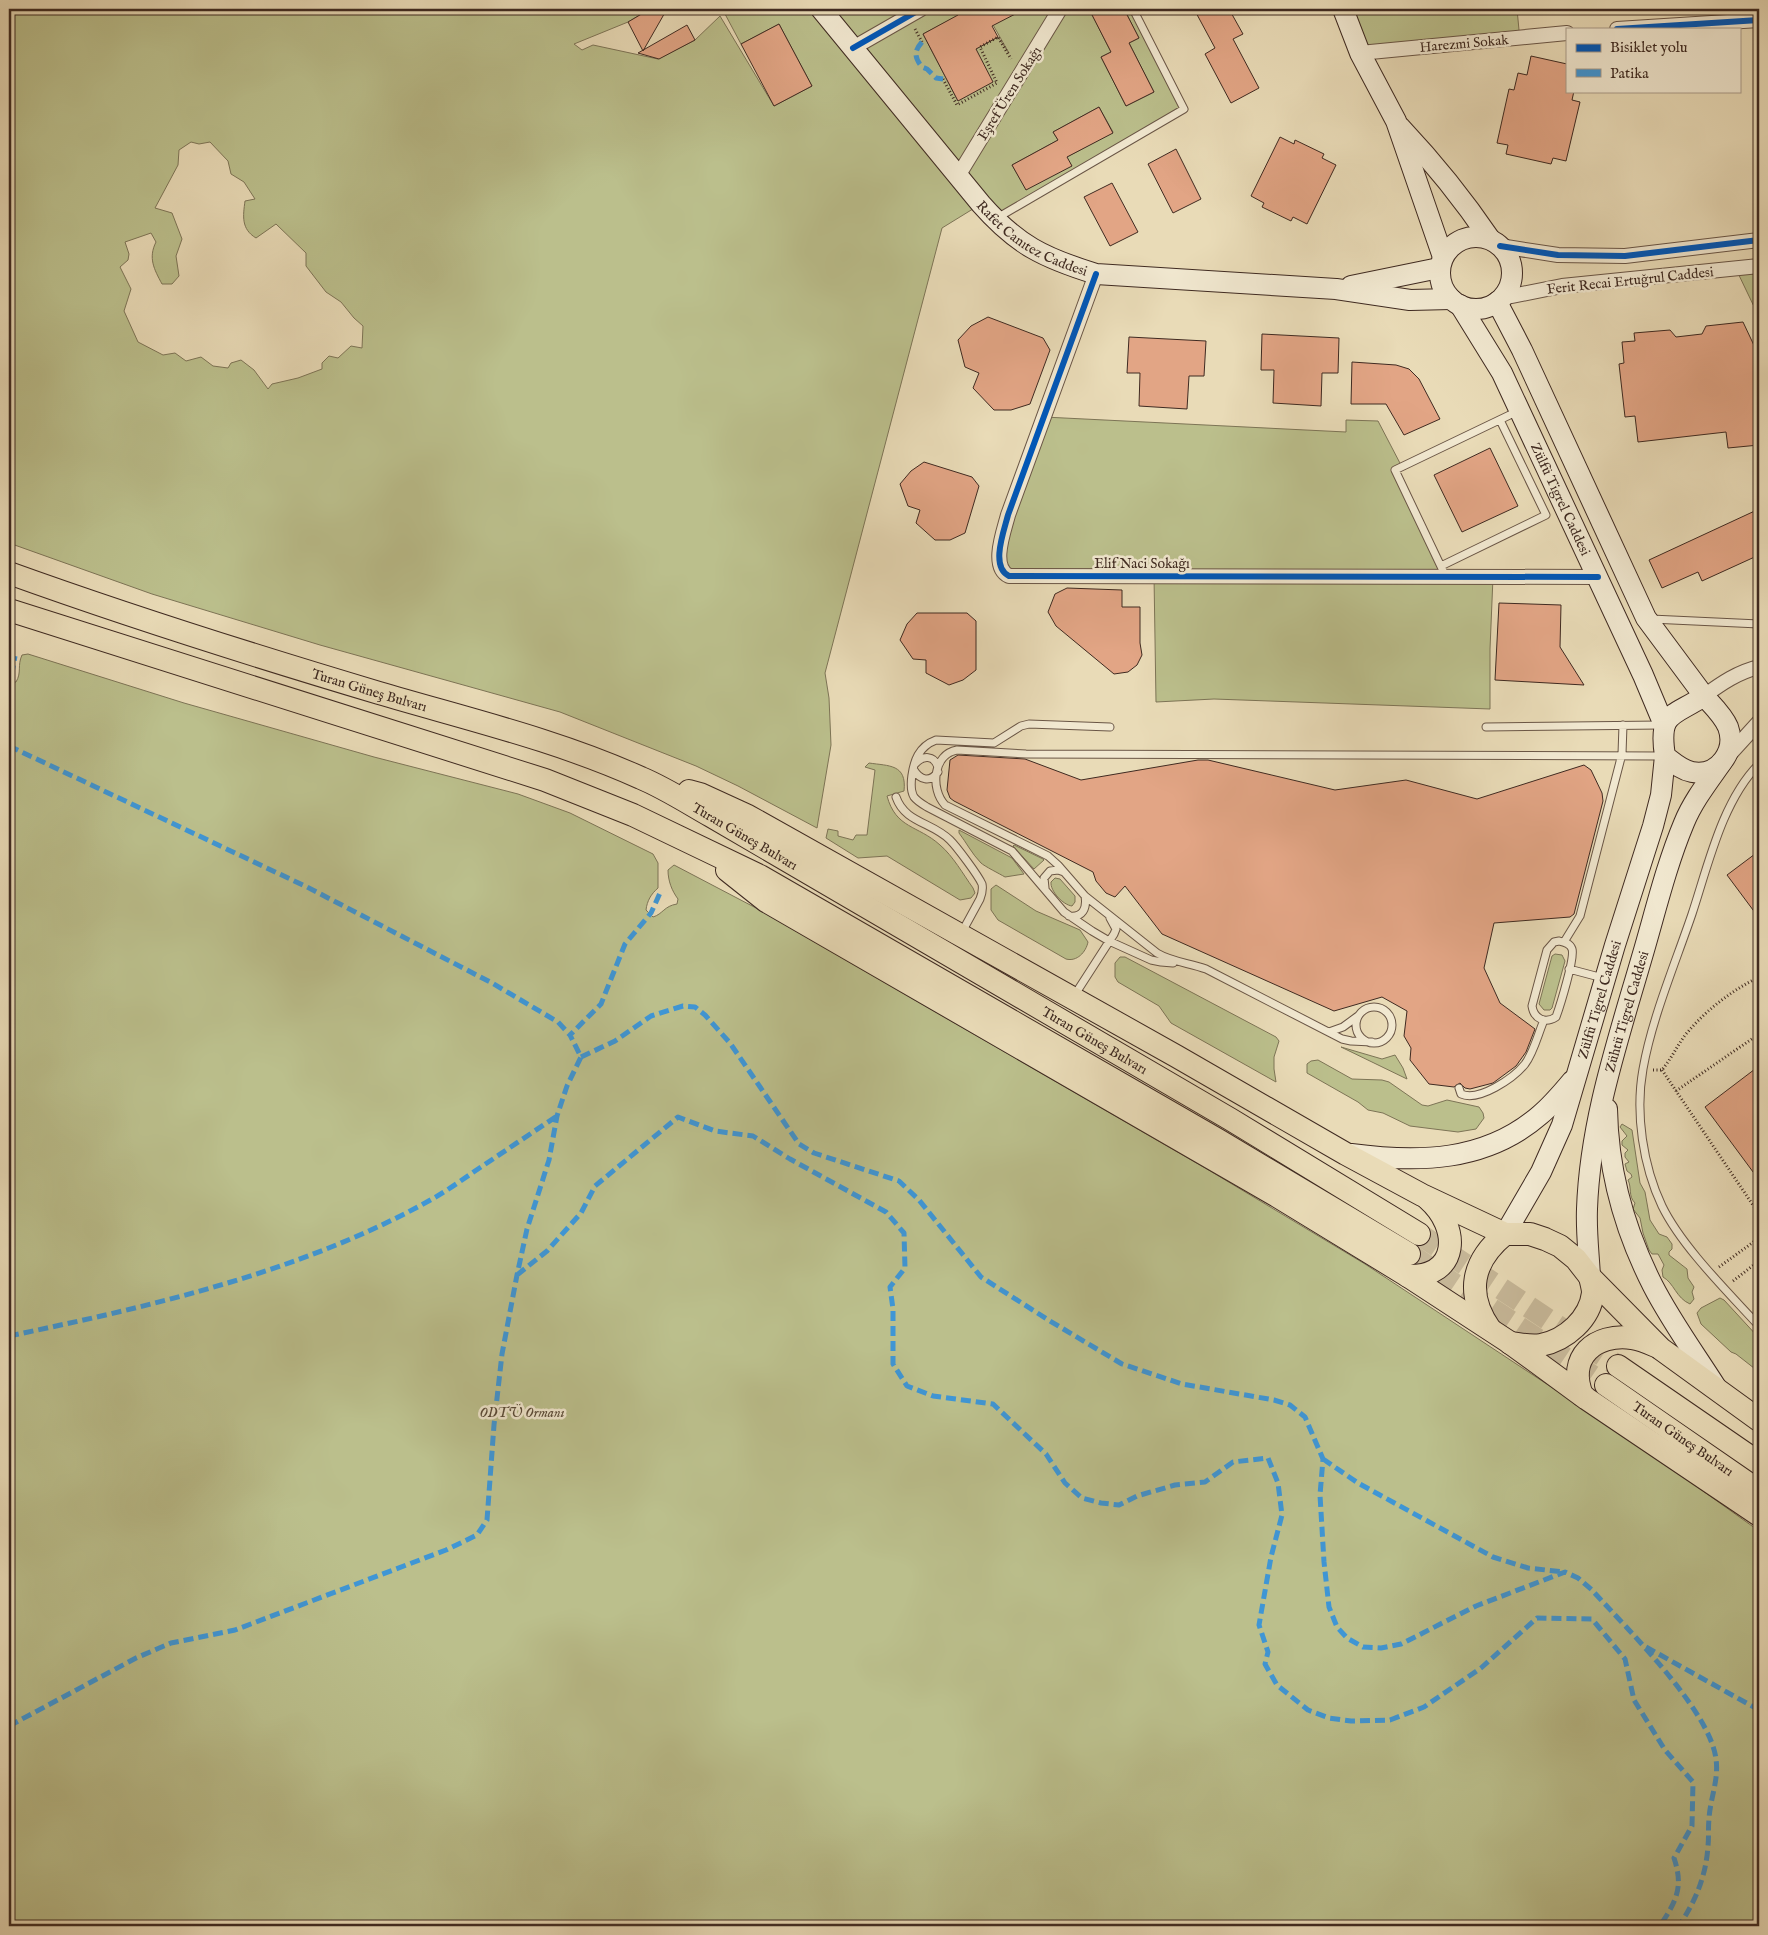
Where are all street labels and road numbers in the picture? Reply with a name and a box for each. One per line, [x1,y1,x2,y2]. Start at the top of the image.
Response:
street label: Harezmi Sokak [1419,31,1510,57]
street label: Eşref Üren Sokağı [973,42,1046,144]
street label: Rafet Canıtez Caddesi [972,197,1090,281]
street label: Ferit Recai Ertuğrul Caddesi [1546,263,1715,299]
street label: Zülfü Tigrel Caddesi [1526,440,1594,559]
street label: Elif Naci Sokağı [1094,555,1190,573]
street label: Turan Güneş Bulvarı [309,665,429,716]
street label: Turan Güneş Bulvarı [689,799,801,875]
street label: Zülfü Tigrel Caddesi [1574,938,1626,1061]
street label: Zühtü Tigrel Caddesi [1601,949,1653,1075]
street label: Turan Güneş Bulvarı [1038,1003,1151,1079]
street label: Turan Güneş Bulvarı [1628,1398,1737,1481]

